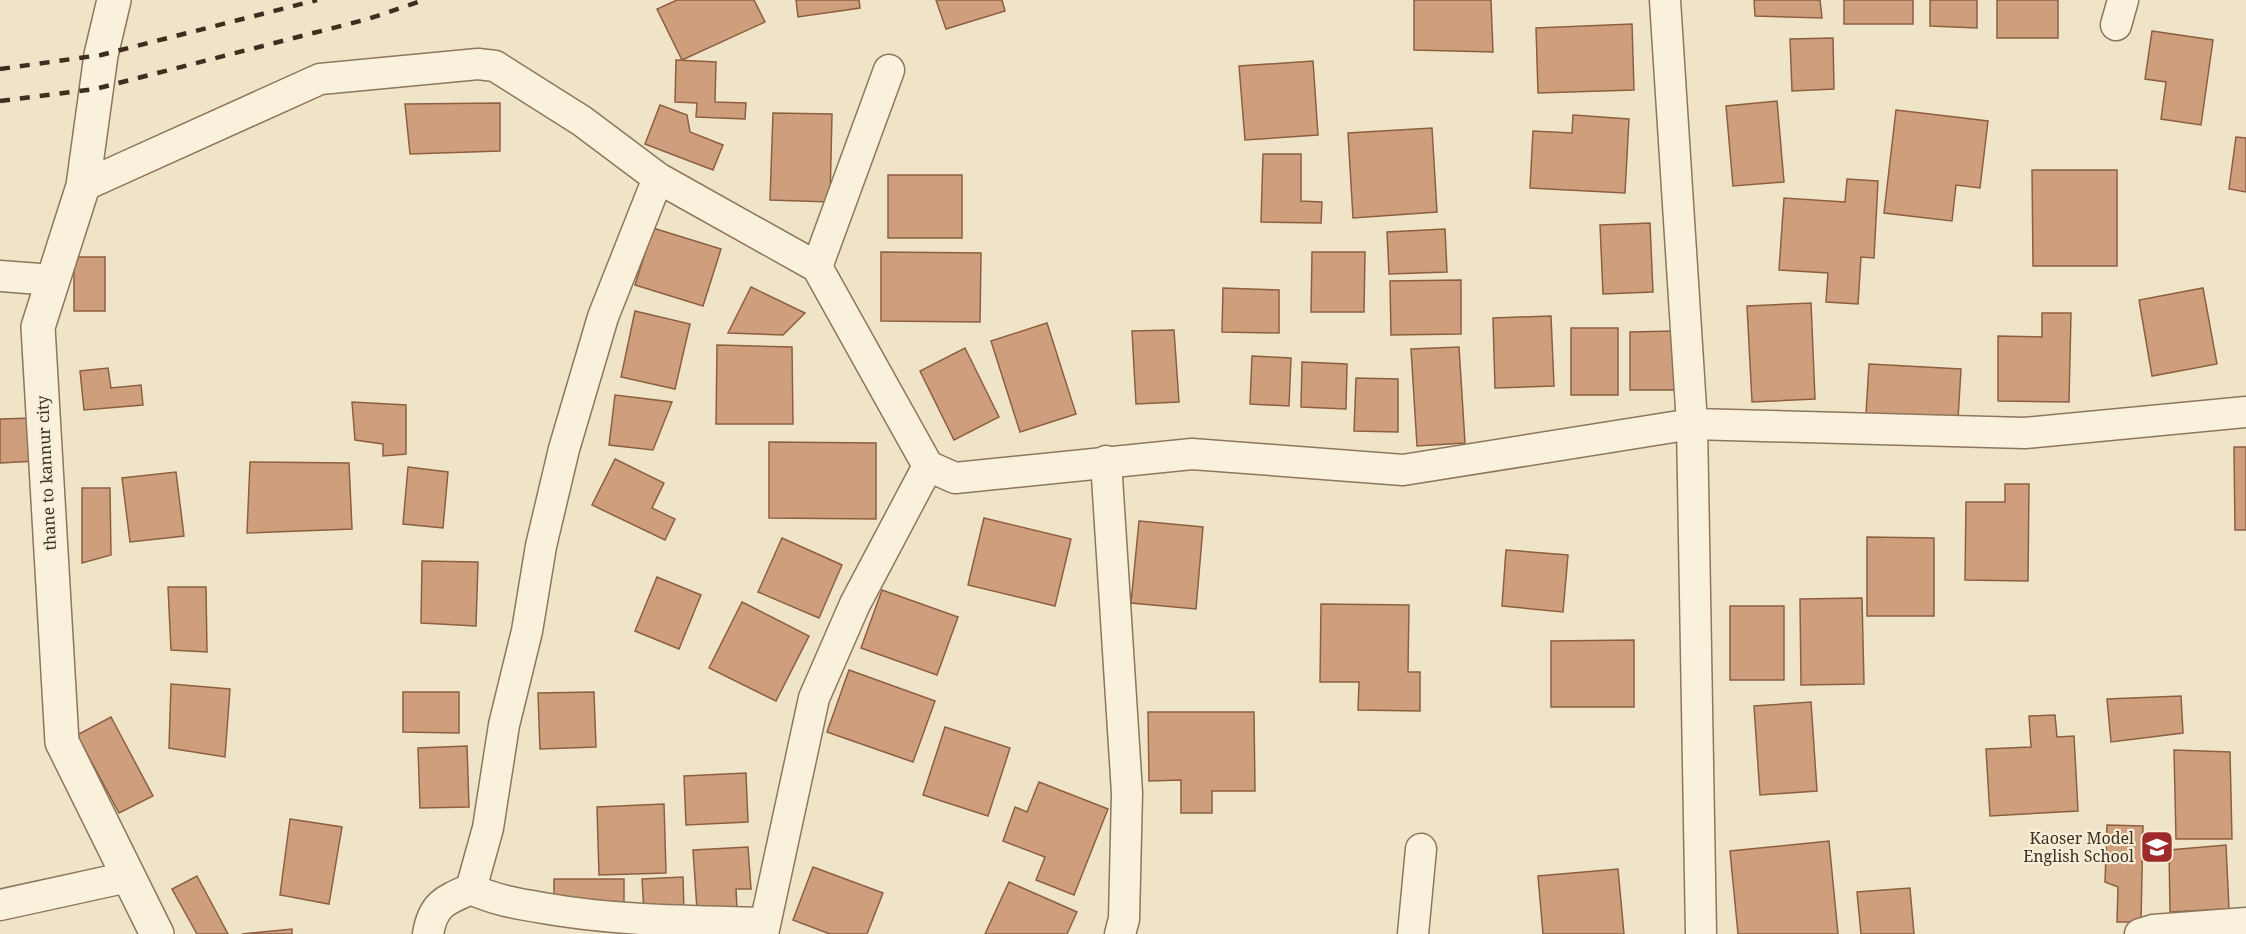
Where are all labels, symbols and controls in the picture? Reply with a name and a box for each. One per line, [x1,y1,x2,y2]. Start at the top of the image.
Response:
street label: thane to kannur city [31,394,61,551]
place label: Kaoser Model English School [2023,827,2134,867]
school or university icon: Kaoser Model English School [2139,829,2175,865]

